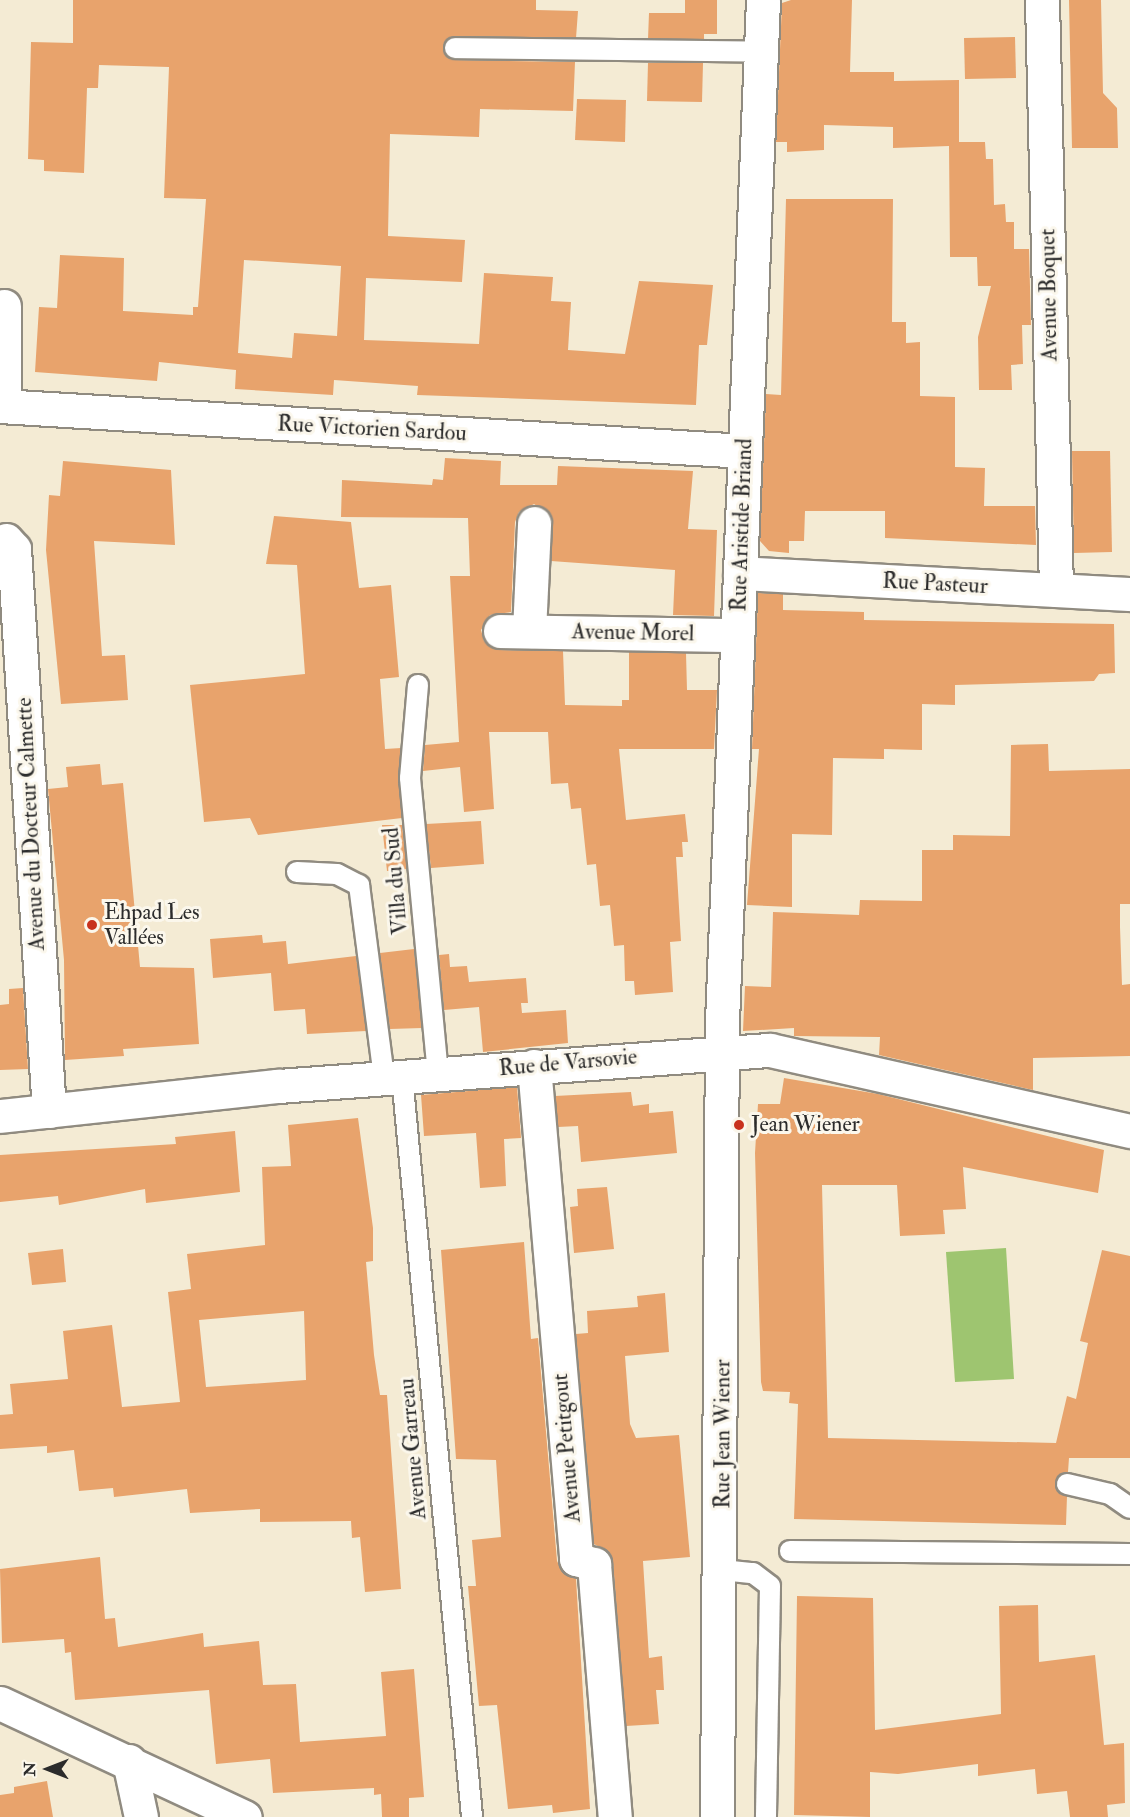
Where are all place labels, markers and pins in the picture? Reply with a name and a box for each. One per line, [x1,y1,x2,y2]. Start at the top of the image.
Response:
place label: Ehpad Les Vallées [104,899,200,950]
marker: Ehpad Les Vallées [85,918,99,932]
place label: Jean Wiener [751,1112,860,1138]
marker: Jean Wiener [732,1118,746,1132]

